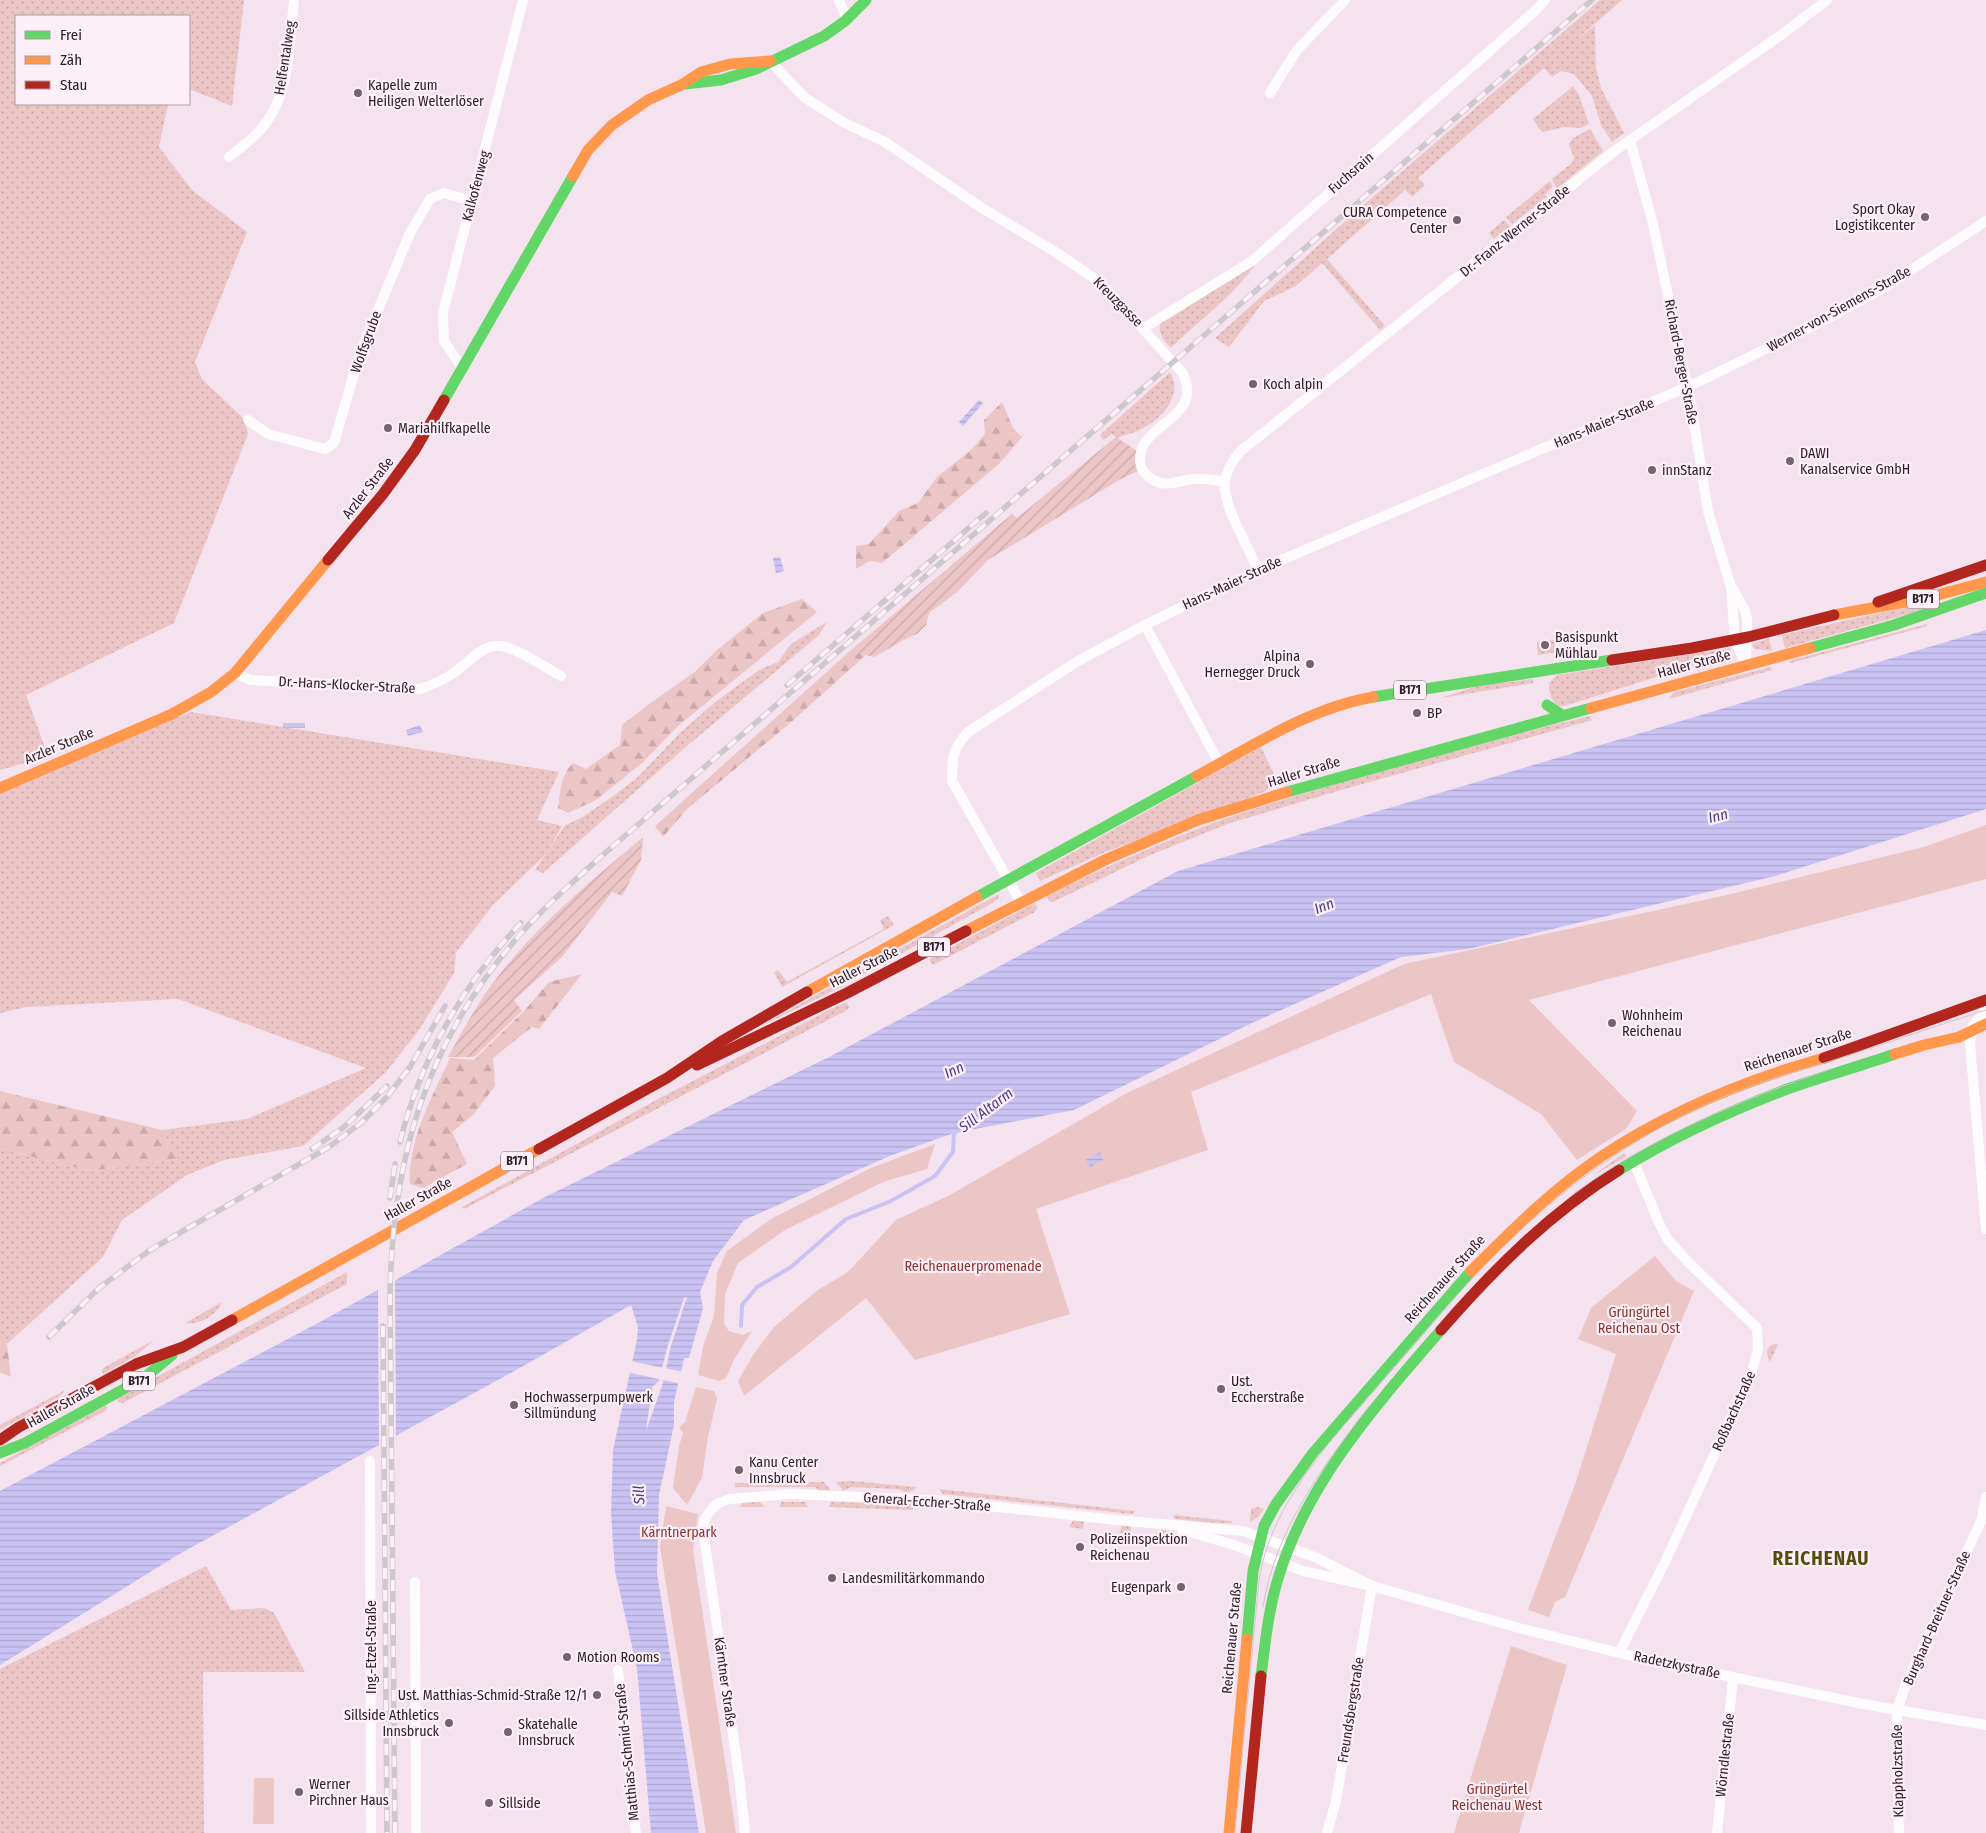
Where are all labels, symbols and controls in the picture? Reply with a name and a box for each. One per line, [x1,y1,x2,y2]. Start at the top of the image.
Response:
legend [15,15,190,105]
street label: Helfentalweg [271,19,299,96]
text: Frei [60,26,82,44]
text: Zäh [60,51,82,69]
text: Stau [60,76,87,94]
place label: Kapelle zum Heiligen Welterlöser [368,77,484,110]
marker: Kapelle zum Heiligen Welterlöser [352,87,364,99]
street label: Kalkofenweg [458,148,494,223]
street label: Fuchsrain [1325,149,1377,197]
street label: Dr.-Franz-Werner-Straße [1457,181,1573,281]
place label: Sport Okay Logistikcenter [1835,201,1916,234]
place label: CURA Competence Center [1343,204,1447,237]
marker: Sport Okay Logistikcenter [1919,211,1931,223]
marker: CURA Competence Center [1451,214,1463,226]
street label: Werner-von-Siemens-Straße [1764,262,1914,356]
street label: Kreuzgasse [1090,274,1146,330]
street label: Richard-Berger-Straße [1661,298,1702,426]
street label: Wolfsgrube [347,309,385,375]
place label: Koch alpin [1263,376,1323,393]
marker: Koch alpin [1247,378,1259,390]
street label: Hans-Maier-Straße [1551,394,1657,452]
place label: Mariahilfkapelle [398,420,491,437]
marker: Mariahilfkapelle [382,422,394,434]
place label: DAWI Kanalservice GmbH [1800,445,1910,478]
street label: Arzler Straße [339,454,397,522]
marker: DAWI Kanalservice GmbH [1784,455,1796,467]
place label: innStanz [1662,462,1712,479]
marker: innStanz [1646,464,1658,476]
street label: Hans-Maier-Straße [1180,553,1284,613]
road number: B171 [1907,590,1939,608]
place label: Basispunkt Mühlau [1555,629,1619,662]
marker: Basispunkt Mühlau [1539,639,1551,651]
street label: Haller Straße [1656,646,1732,682]
place label: Alpina Hernegger Druck [1205,648,1300,681]
marker: Alpina Hernegger Druck [1304,658,1316,670]
street label: Dr.-Hans-Klocker-Straße [278,673,416,697]
road number: B171 [1394,680,1426,700]
place label: BP [1427,705,1442,722]
marker: BP [1411,707,1423,719]
street label: Arzler Straße [22,724,96,768]
street label: Haller Straße [1266,753,1342,791]
water label: Inn [1706,805,1730,827]
water label: Inn [1312,894,1336,918]
road number: B171 [918,938,950,956]
street label: Haller Straße [827,942,901,992]
place label: Wohnheim Reichenau [1622,1007,1683,1040]
marker: Wohnheim Reichenau [1606,1017,1618,1029]
street label: Reichenauer Straße [1742,1025,1854,1075]
water label: Inn [941,1058,967,1082]
water label: Sill Altarm [955,1084,1017,1137]
road number: B171 [501,1152,533,1170]
street label: Haller Straße [381,1173,455,1225]
street label: Reichenauer Straße [1401,1232,1489,1326]
park label: Reichenauerpromenade [904,1258,1042,1275]
park label: Grüngürtel Reichenau Ost [1598,1304,1681,1337]
street label: Roßbachstraße [1709,1368,1759,1454]
road number: B171 [123,1372,155,1390]
place label: Ust. Eccherstraße [1231,1373,1304,1406]
street label: Haller Straße [24,1380,98,1432]
marker: Ust. Eccherstraße [1215,1383,1227,1395]
place label: Hochwasserpumpwerk Sillmündung [524,1389,654,1422]
marker: Hochwasserpumpwerk Sillmündung [508,1399,520,1411]
place label: Kanu Center Innsbruck [749,1454,819,1487]
marker: Kanu Center Innsbruck [733,1464,745,1476]
water label: Sill [630,1485,649,1506]
street label: General-Eccher-Straße [863,1489,991,1515]
park label: Kärntnerpark [641,1524,717,1541]
place label: Polizeiinspektion Reichenau [1090,1531,1188,1564]
marker: Polizeiinspektion Reichenau [1074,1541,1086,1553]
district label: REICHENAU [1773,1547,1869,1570]
street label: Burghard-Breitner-Straße [1900,1548,1974,1688]
place label: Landesmilitärkommando [842,1570,985,1587]
marker: Landesmilitärkommando [826,1572,838,1584]
place label: Eugenpark [1111,1579,1171,1596]
marker: Eugenpark [1175,1581,1187,1593]
street label: Reichenauer Straße [1219,1581,1245,1695]
street label: Ing.-Etzel-Straße [363,1600,380,1694]
street label: Kärntner Straße [710,1636,740,1728]
street label: Radetzkystraße [1632,1648,1722,1682]
place label: Motion Rooms [577,1649,659,1666]
marker: Motion Rooms [561,1651,573,1663]
street label: Freundsbergstraße [1334,1656,1368,1764]
street label: Matthias-Schmid-Straße [611,1682,643,1822]
place label: Ust. Matthias-Schmid-Straße 12/1 [398,1687,587,1704]
marker: Ust. Matthias-Schmid-Straße 12/1 [591,1689,603,1701]
place label: Sillside Athletics Innsbruck [344,1707,439,1740]
street label: Wörndlestraße [1712,1712,1738,1798]
place label: Skatehalle Innsbruck [518,1716,578,1749]
marker: Sillside Athletics Innsbruck [443,1717,455,1729]
street label: Klappholzstraße [1889,1724,1907,1818]
marker: Skatehalle Innsbruck [502,1726,514,1738]
place label: Werner Pirchner Haus [309,1776,389,1809]
park label: Grüngürtel Reichenau West [1452,1781,1543,1814]
marker: Werner Pirchner Haus [293,1786,305,1798]
place label: Sillside [499,1795,541,1812]
marker: Sillside [483,1797,495,1809]

